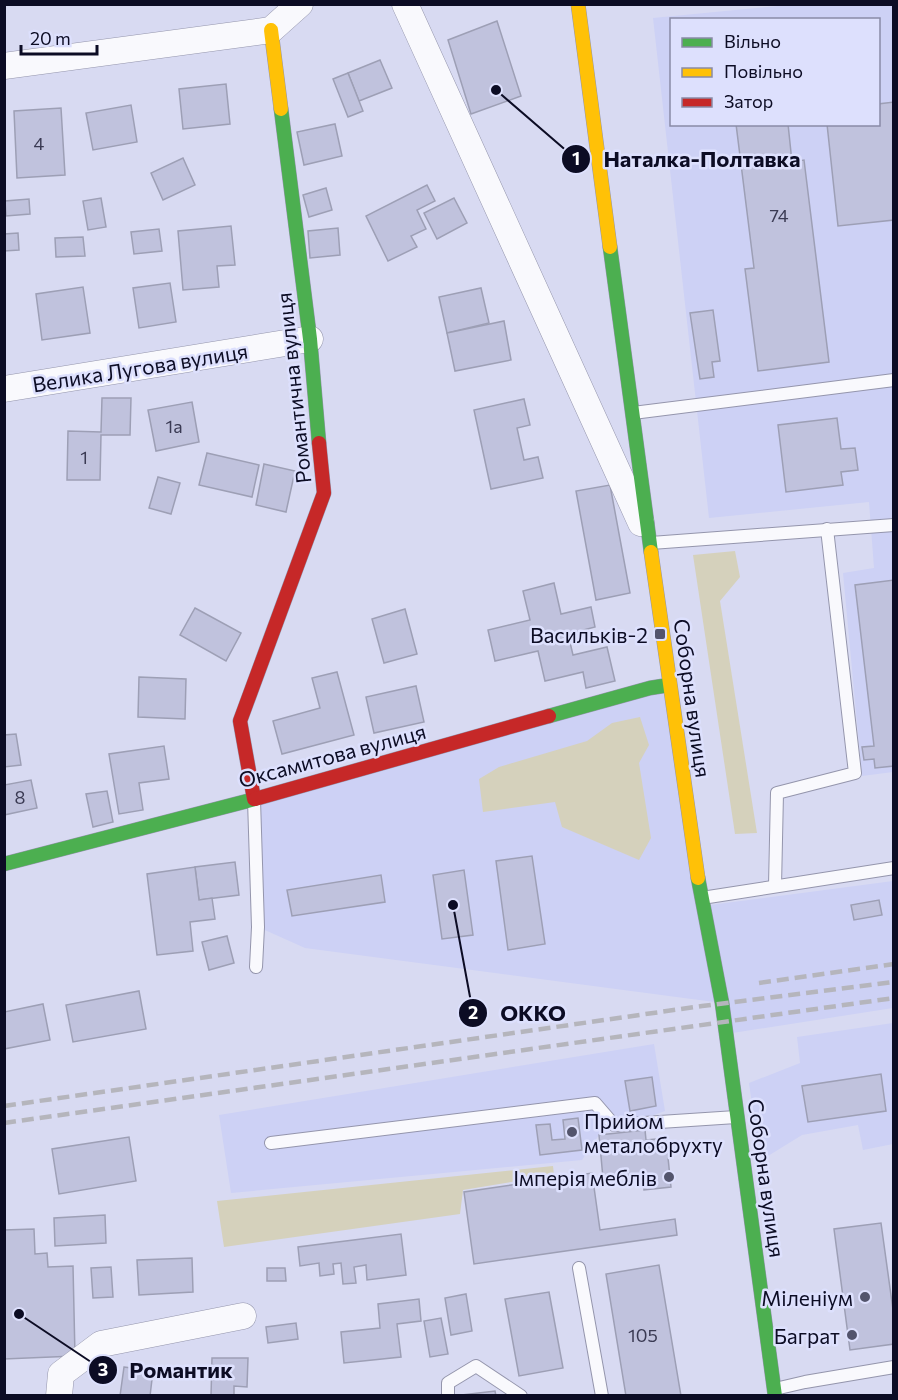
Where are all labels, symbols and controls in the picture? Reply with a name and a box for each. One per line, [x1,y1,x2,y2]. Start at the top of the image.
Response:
scale bar [21,18,98,56]
legend [670,18,880,126]
text: 20 m [30,27,71,49]
text: Вільно [724,30,781,52]
text: Повільно [724,60,803,82]
text: Затор [724,90,773,112]
house number: 4 [34,132,45,154]
callout: Наталка-Полтавка [561,139,812,179]
text: Наталка-Полтавка [603,145,801,172]
text: 1 [572,147,580,169]
house number: 74 [769,204,789,226]
street label: Романтична вулиця [271,291,315,485]
street label: Велика Лугова вулиця [30,338,250,396]
house number: 1а [165,415,183,437]
house number: 1 [80,446,88,468]
street label: Соборна вулиця [669,617,717,779]
place label: Васильків-2 [530,622,648,647]
marker: Васильків-2 [653,627,667,641]
street label: Оксамитова вулиця [235,718,429,792]
house number: 8 [15,786,26,808]
callout: ОККО [458,993,578,1033]
text: ОККО [500,999,566,1026]
text: 2 [468,1001,478,1023]
street label: Соборна вулиця [743,1097,791,1259]
place label: Прийом металобрухту [584,1108,723,1157]
marker: Прийом металобрухту [565,1125,579,1139]
place label: Імперія меблів [513,1165,657,1190]
marker: Імперія меблів [662,1170,676,1184]
place label: Міленіум [761,1285,853,1310]
marker: Міленіум [858,1290,872,1304]
place label: Баграт [774,1323,840,1348]
house number: 105 [628,1324,658,1346]
marker: Баграт [845,1328,859,1342]
callout: Романтик [88,1350,245,1390]
text: Романтик [129,1356,233,1383]
text: 3 [98,1358,108,1380]

